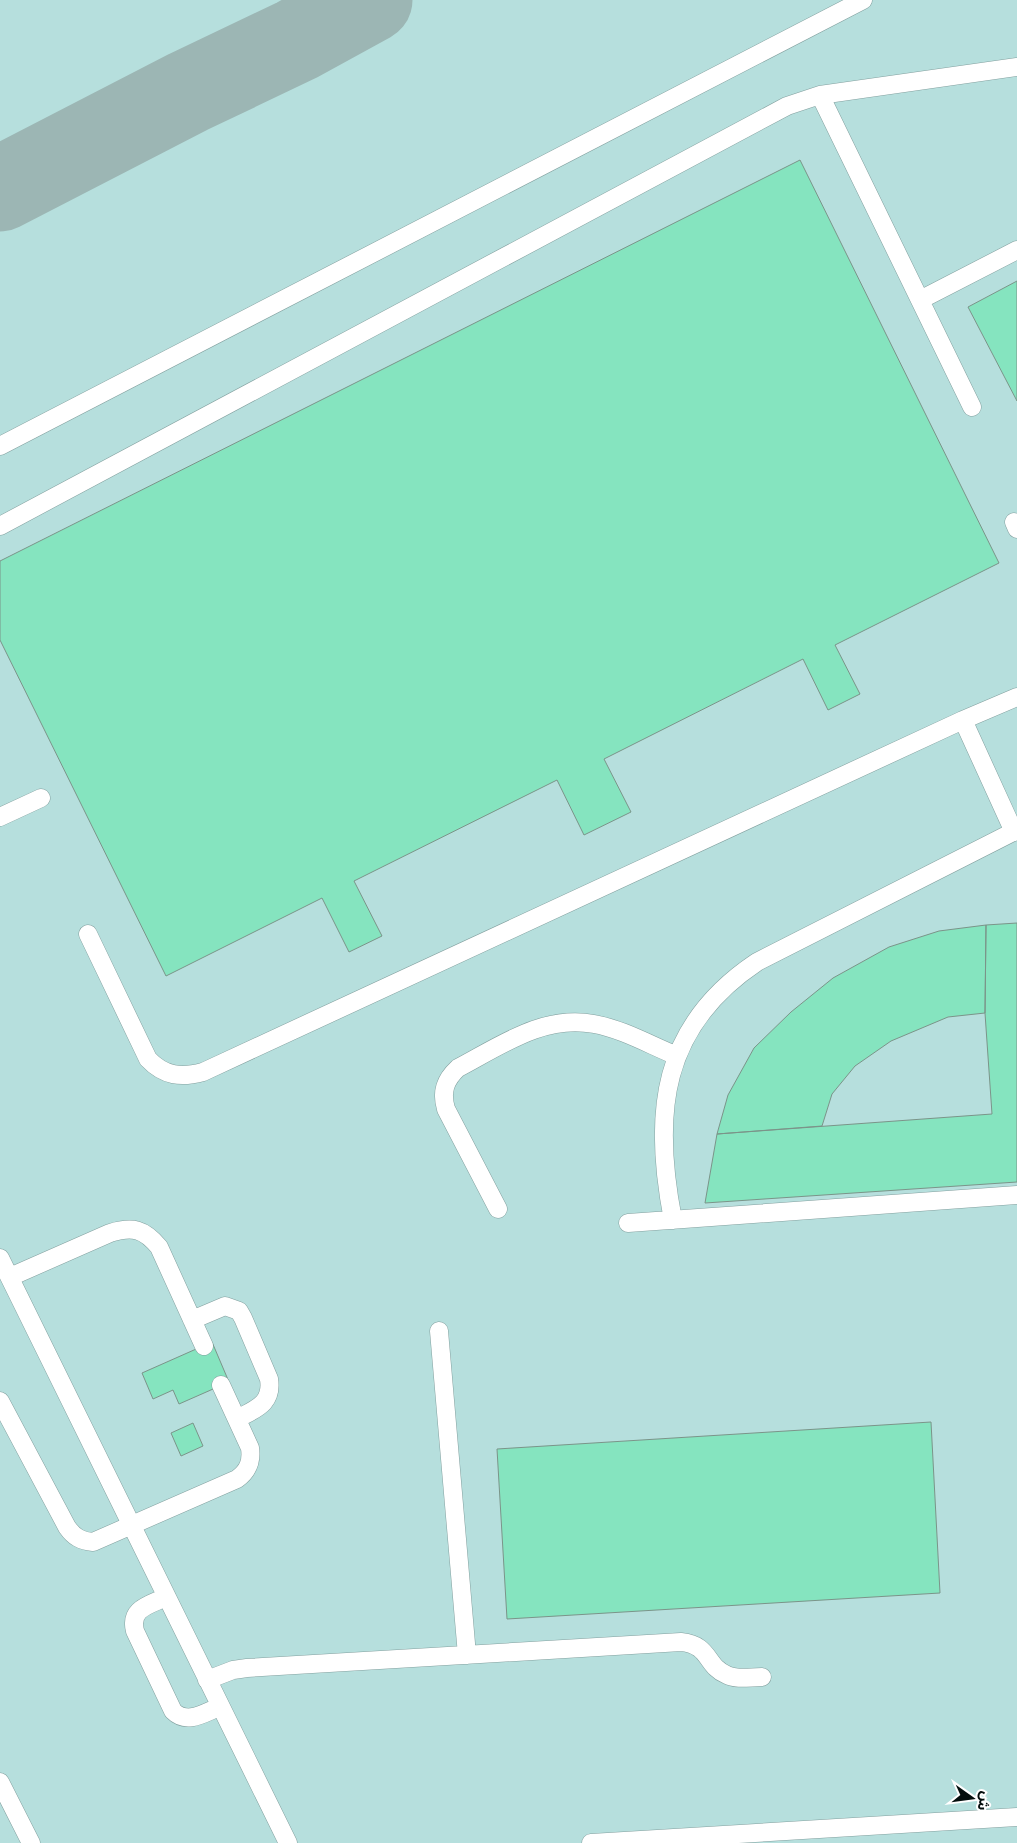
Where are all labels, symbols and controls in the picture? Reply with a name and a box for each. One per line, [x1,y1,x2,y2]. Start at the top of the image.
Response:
north arrow [947,1773,997,1823]
text: ش [974,1790,996,1813]

